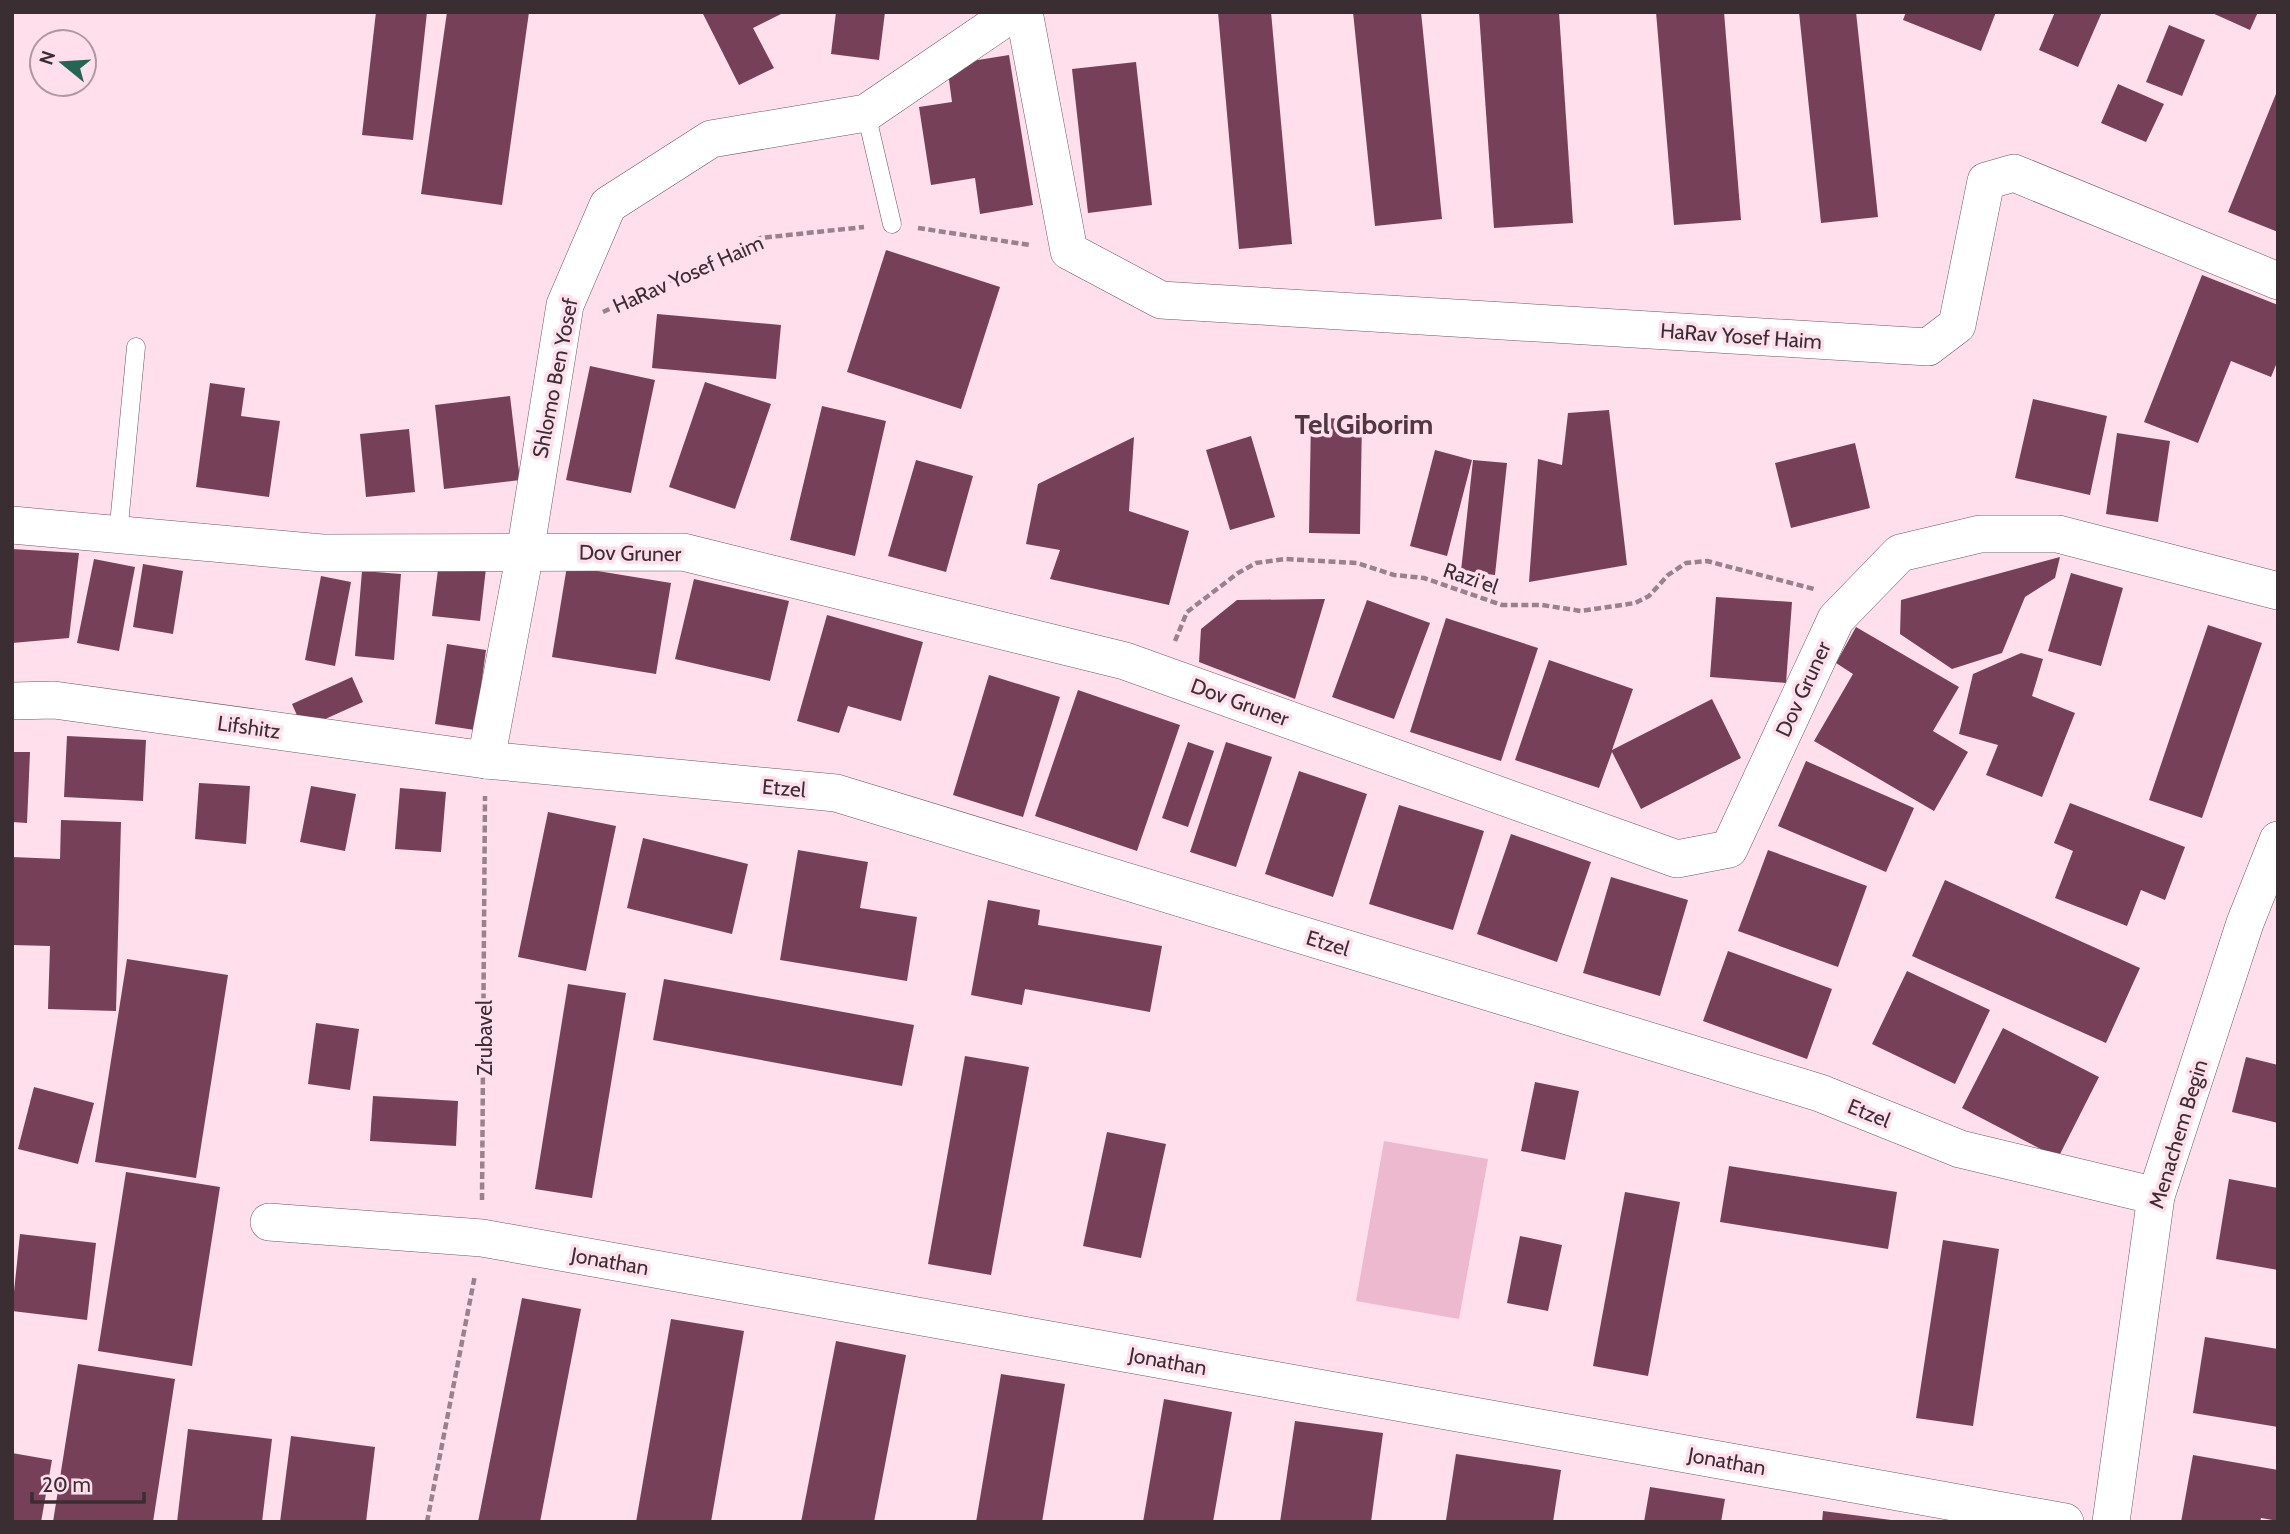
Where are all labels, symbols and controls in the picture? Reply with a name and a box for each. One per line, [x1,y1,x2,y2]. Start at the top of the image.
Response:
north arrow [28,28,98,98]
text: N [34,48,60,68]
street label: HaRav Yosef Haim [609,230,767,318]
street label: Shlomo Ben Yosef [527,296,583,460]
street label: HaRav Yosef Haim [1659,318,1823,354]
district label: Tel Giborim [1295,407,1433,441]
street label: Dov Gruner [579,540,682,566]
street label: Razi'el [1440,557,1502,599]
street label: Dov Gruner [1770,637,1836,741]
street label: Dov Gruner [1188,673,1293,731]
street label: Lifshitz [216,710,282,744]
street label: Etzel [761,774,807,802]
street label: Etzel [1303,925,1353,961]
street label: Zrubavel [472,1000,497,1076]
street label: Menachem Begin [2143,1056,2213,1212]
street label: Etzel [1844,1093,1894,1133]
street label: Jonathan [568,1242,651,1280]
street label: Jonathan [1126,1342,1209,1380]
street label: Jonathan [1685,1442,1768,1480]
scale bar [32,1460,144,1504]
text: 20 m [42,1472,91,1497]

